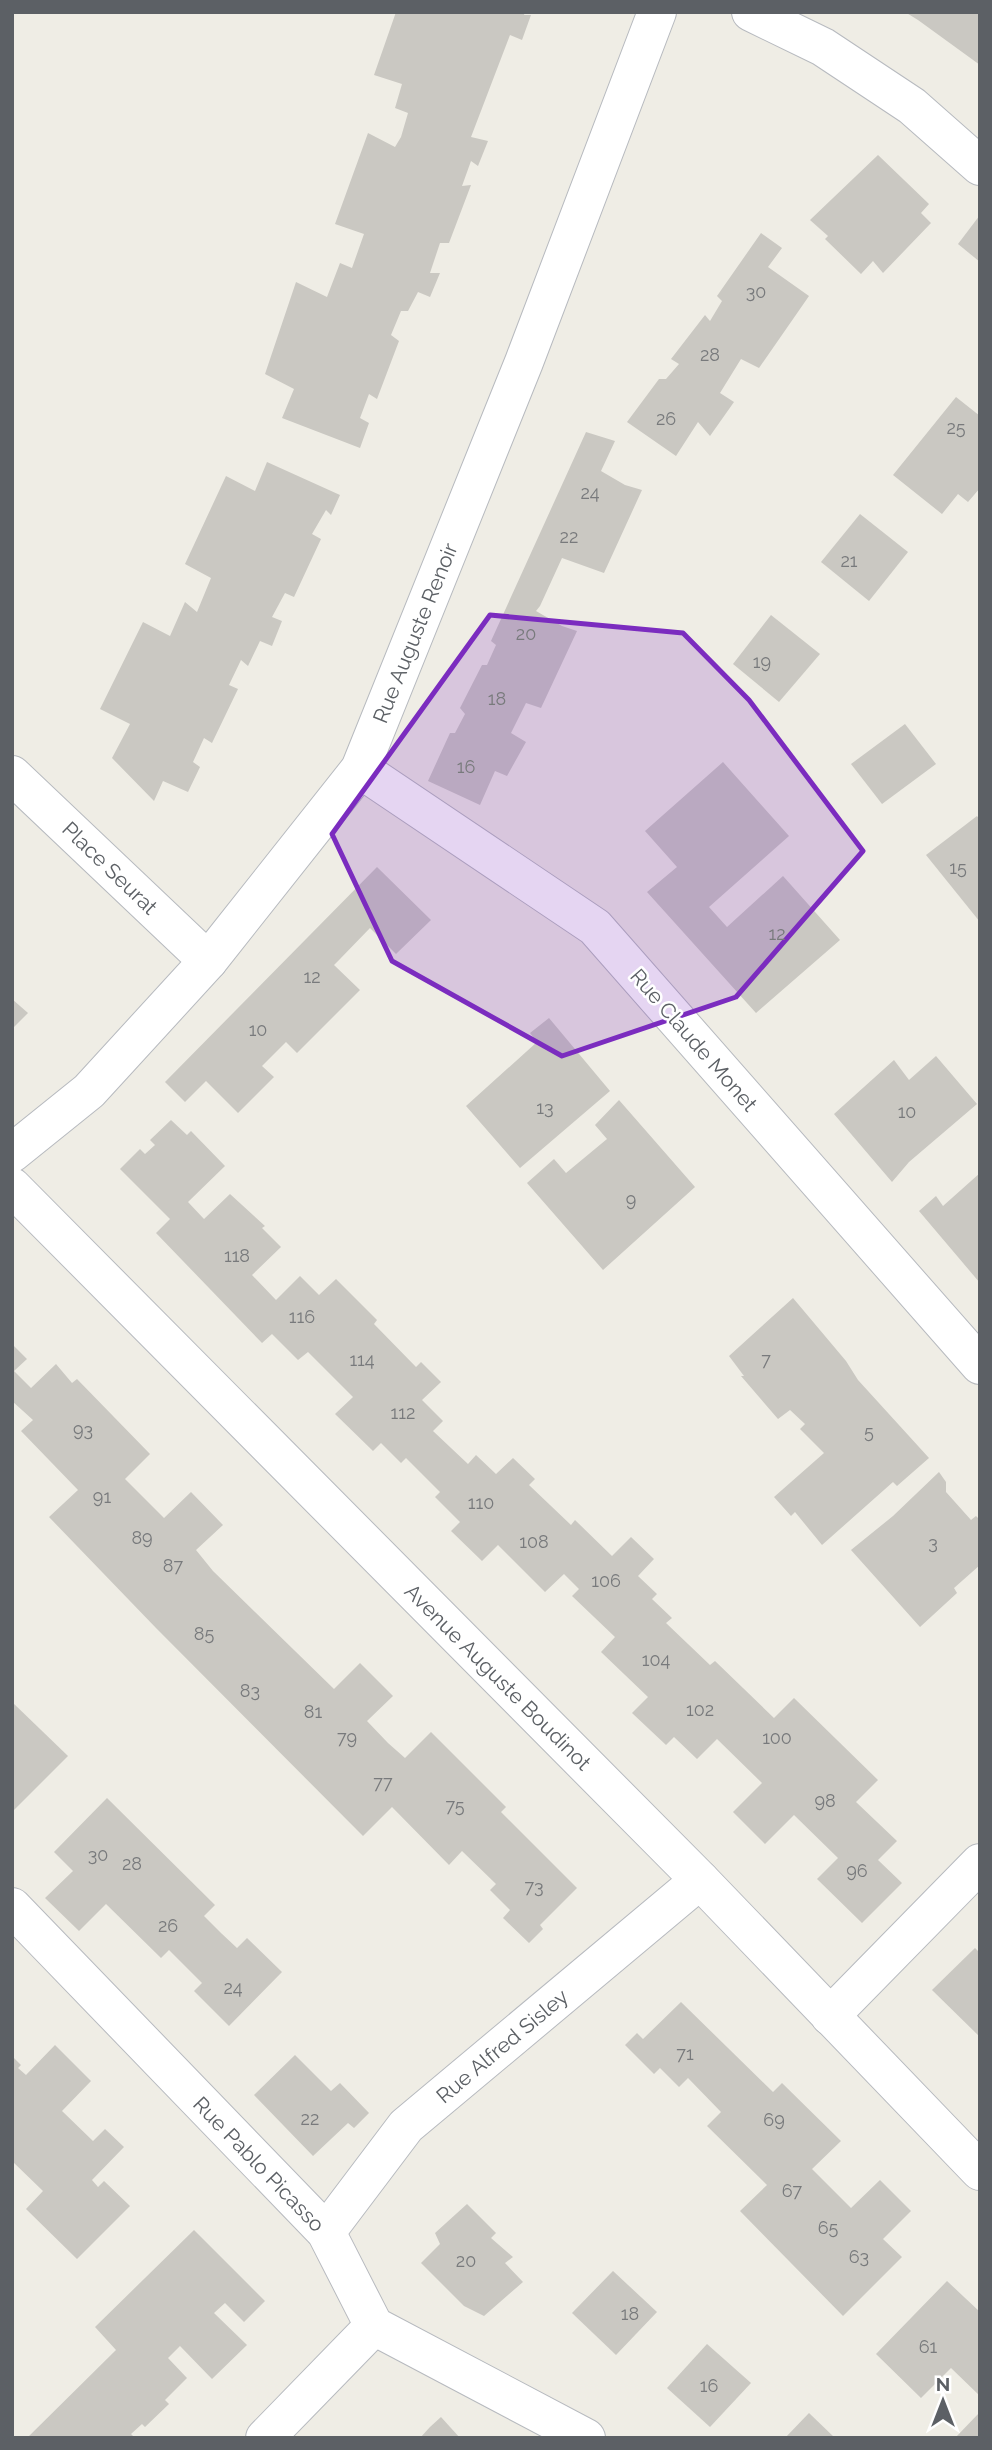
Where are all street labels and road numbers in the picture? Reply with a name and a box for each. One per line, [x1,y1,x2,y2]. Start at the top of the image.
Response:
street label: Rue Auguste Renoir [367,539,463,727]
street label: Place Seurat [57,816,163,920]
street label: Rue Claude Monet [625,964,763,1116]
street label: Avenue Auguste Boudinot [400,1579,596,1775]
street label: Rue Alfred Sisley [431,1984,573,2108]
street label: Rue Pablo Picasso [188,2091,330,2237]

